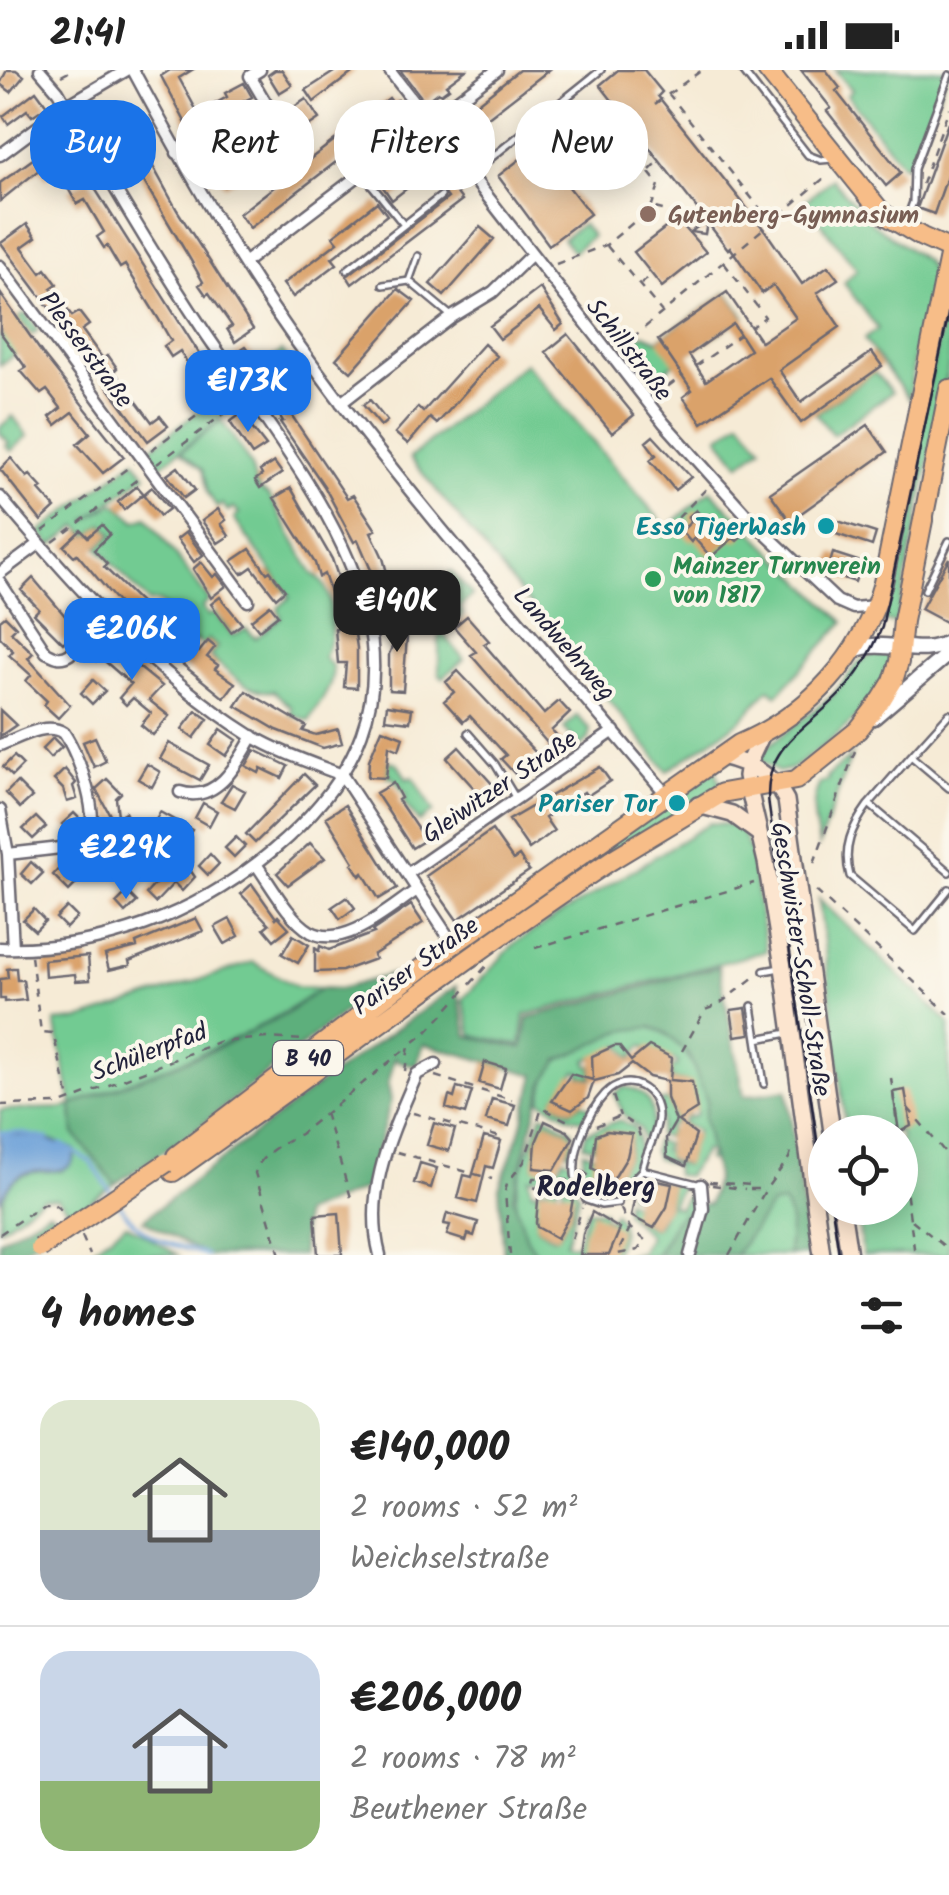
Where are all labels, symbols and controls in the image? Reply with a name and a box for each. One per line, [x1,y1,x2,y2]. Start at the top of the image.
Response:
text: 21:41 [50,5,125,65]
chip: Buy [30,100,156,190]
chip: Rent [176,100,314,190]
chip: Filters [334,100,495,190]
chip: New [515,100,648,190]
place label: Gutenberg-Gymnasium [668,196,919,236]
marker: Gutenberg-Gymnasium [637,203,659,225]
street label: Plesserstraße [28,283,143,417]
street label: Schillstraße [575,290,682,411]
pin: €173K [178,350,318,435]
text: €173K [207,357,289,408]
place label: Esso TigerWash [636,508,806,548]
marker: Esso TigerWash [815,515,837,537]
place label: Mainzer Turnverein von 1817 [673,547,881,616]
marker: Mainzer Turnverein von 1817 [642,568,664,590]
pin: €140K [327,570,467,655]
text: €140K [355,577,439,628]
street label: Landwehrweg [502,578,625,711]
pin: €206K [62,598,202,683]
text: €206K [86,605,178,656]
street label: Gleiwitzer Straße [414,721,586,855]
place label: Pariser Tor [538,785,658,825]
marker: Pariser Tor [666,792,688,814]
pin: €229K [56,817,196,902]
street label: Geschwister-Scholl-Straße [759,819,841,1099]
text: €229K [79,824,173,875]
street label: Pariser Straße [344,907,488,1026]
street label: Schülerpfad [86,1012,215,1093]
road number: B 40 [273,1041,343,1075]
map controls [808,1115,918,1225]
button: locate [808,1115,918,1225]
district label: Rodelberg [537,1166,655,1211]
text: 4 homes [40,1282,196,1349]
icon: filters [854,1288,909,1343]
text: €140,000 [350,1416,509,1483]
icon: home [120,1440,240,1560]
text: 2 rooms · 52 m² [350,1483,577,1534]
text: Weichselstraße [350,1534,549,1585]
text: €206,000 [350,1667,521,1734]
icon: home [120,1691,240,1811]
text: 2 rooms · 78 m² [350,1734,576,1785]
text: Beuthener Straße [350,1785,587,1836]

